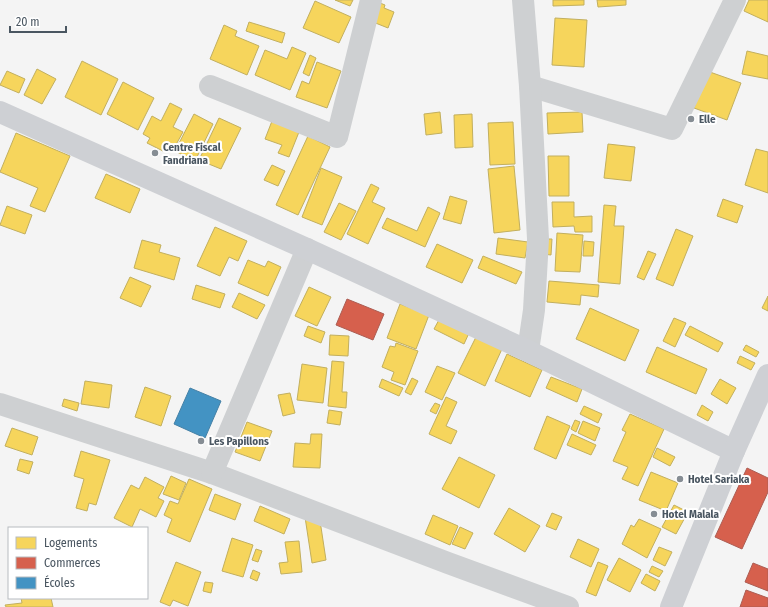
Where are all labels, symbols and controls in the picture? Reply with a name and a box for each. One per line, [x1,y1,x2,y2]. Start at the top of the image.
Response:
scale bar [10,8,66,34]
text: 20 m [16,15,40,29]
place label: Elle [699,113,716,126]
marker: Elle [686,114,696,124]
place label: Centre Fiscal Fandriana [163,141,222,167]
marker: Centre Fiscal Fandriana [150,148,160,158]
place label: Les Papillons [209,435,269,448]
marker: Les Papillons [196,436,206,446]
place label: Hotel Sariaka [688,473,750,486]
marker: Hotel Sariaka [675,474,685,484]
place label: Hotel Malala [662,508,720,521]
marker: Hotel Malala [649,509,659,519]
legend [8,527,148,599]
text: Logements [44,536,97,550]
text: Commerces [44,556,100,570]
text: Écoles [44,575,75,590]

